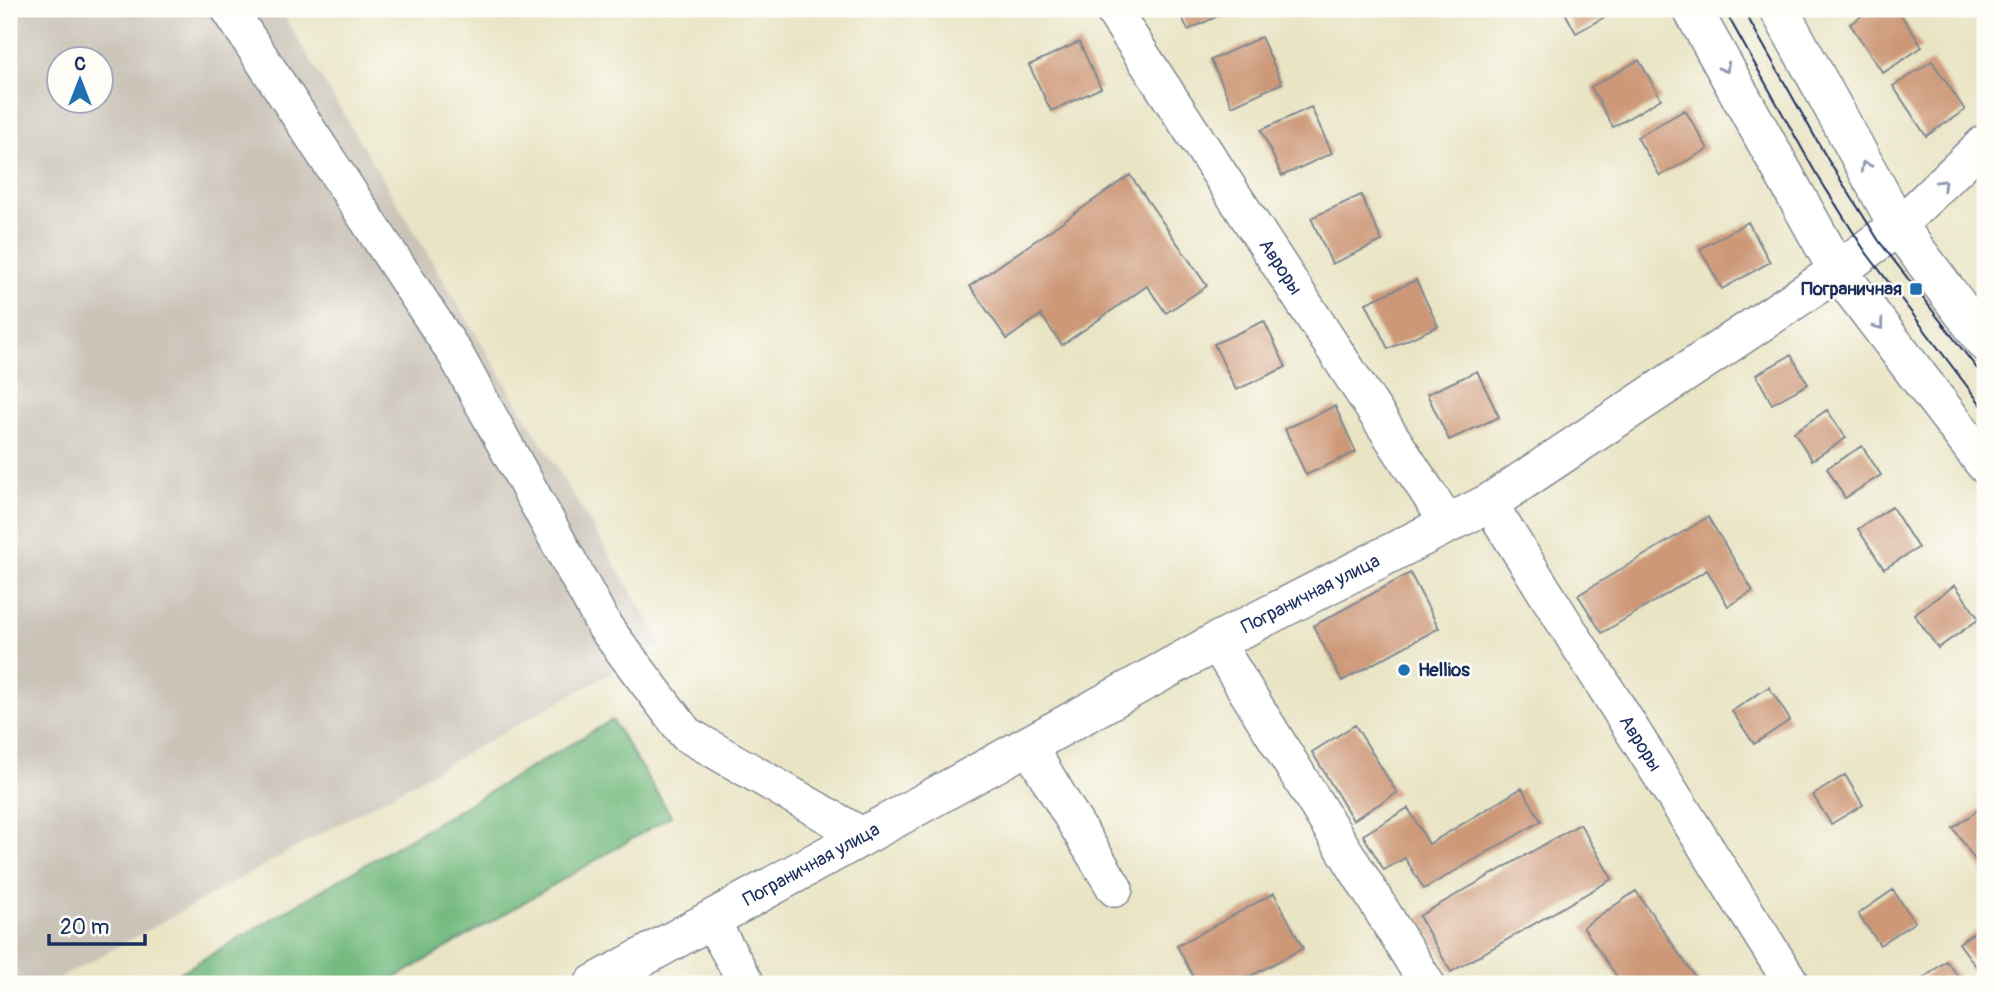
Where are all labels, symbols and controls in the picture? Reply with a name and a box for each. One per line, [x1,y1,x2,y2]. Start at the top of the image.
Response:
north arrow [46,46,116,116]
text: С [74,52,86,76]
one-way arrow [1717,61,1730,74]
one-way arrow [1860,161,1873,173]
one-way arrow [1934,179,1947,192]
street label: Авроры [1253,234,1307,299]
place label: Пограничная [1801,277,1902,301]
marker: Пограничная [1908,281,1924,297]
one-way arrow [1871,317,1884,330]
street label: Пограничная улица [1237,549,1384,639]
place label: Hellios [1418,658,1470,682]
marker: Hellios [1396,662,1412,678]
street label: Авроры [1614,711,1667,776]
street label: Пограничная улица [739,817,884,912]
scale bar [49,902,145,946]
text: 20 m [60,914,109,941]

